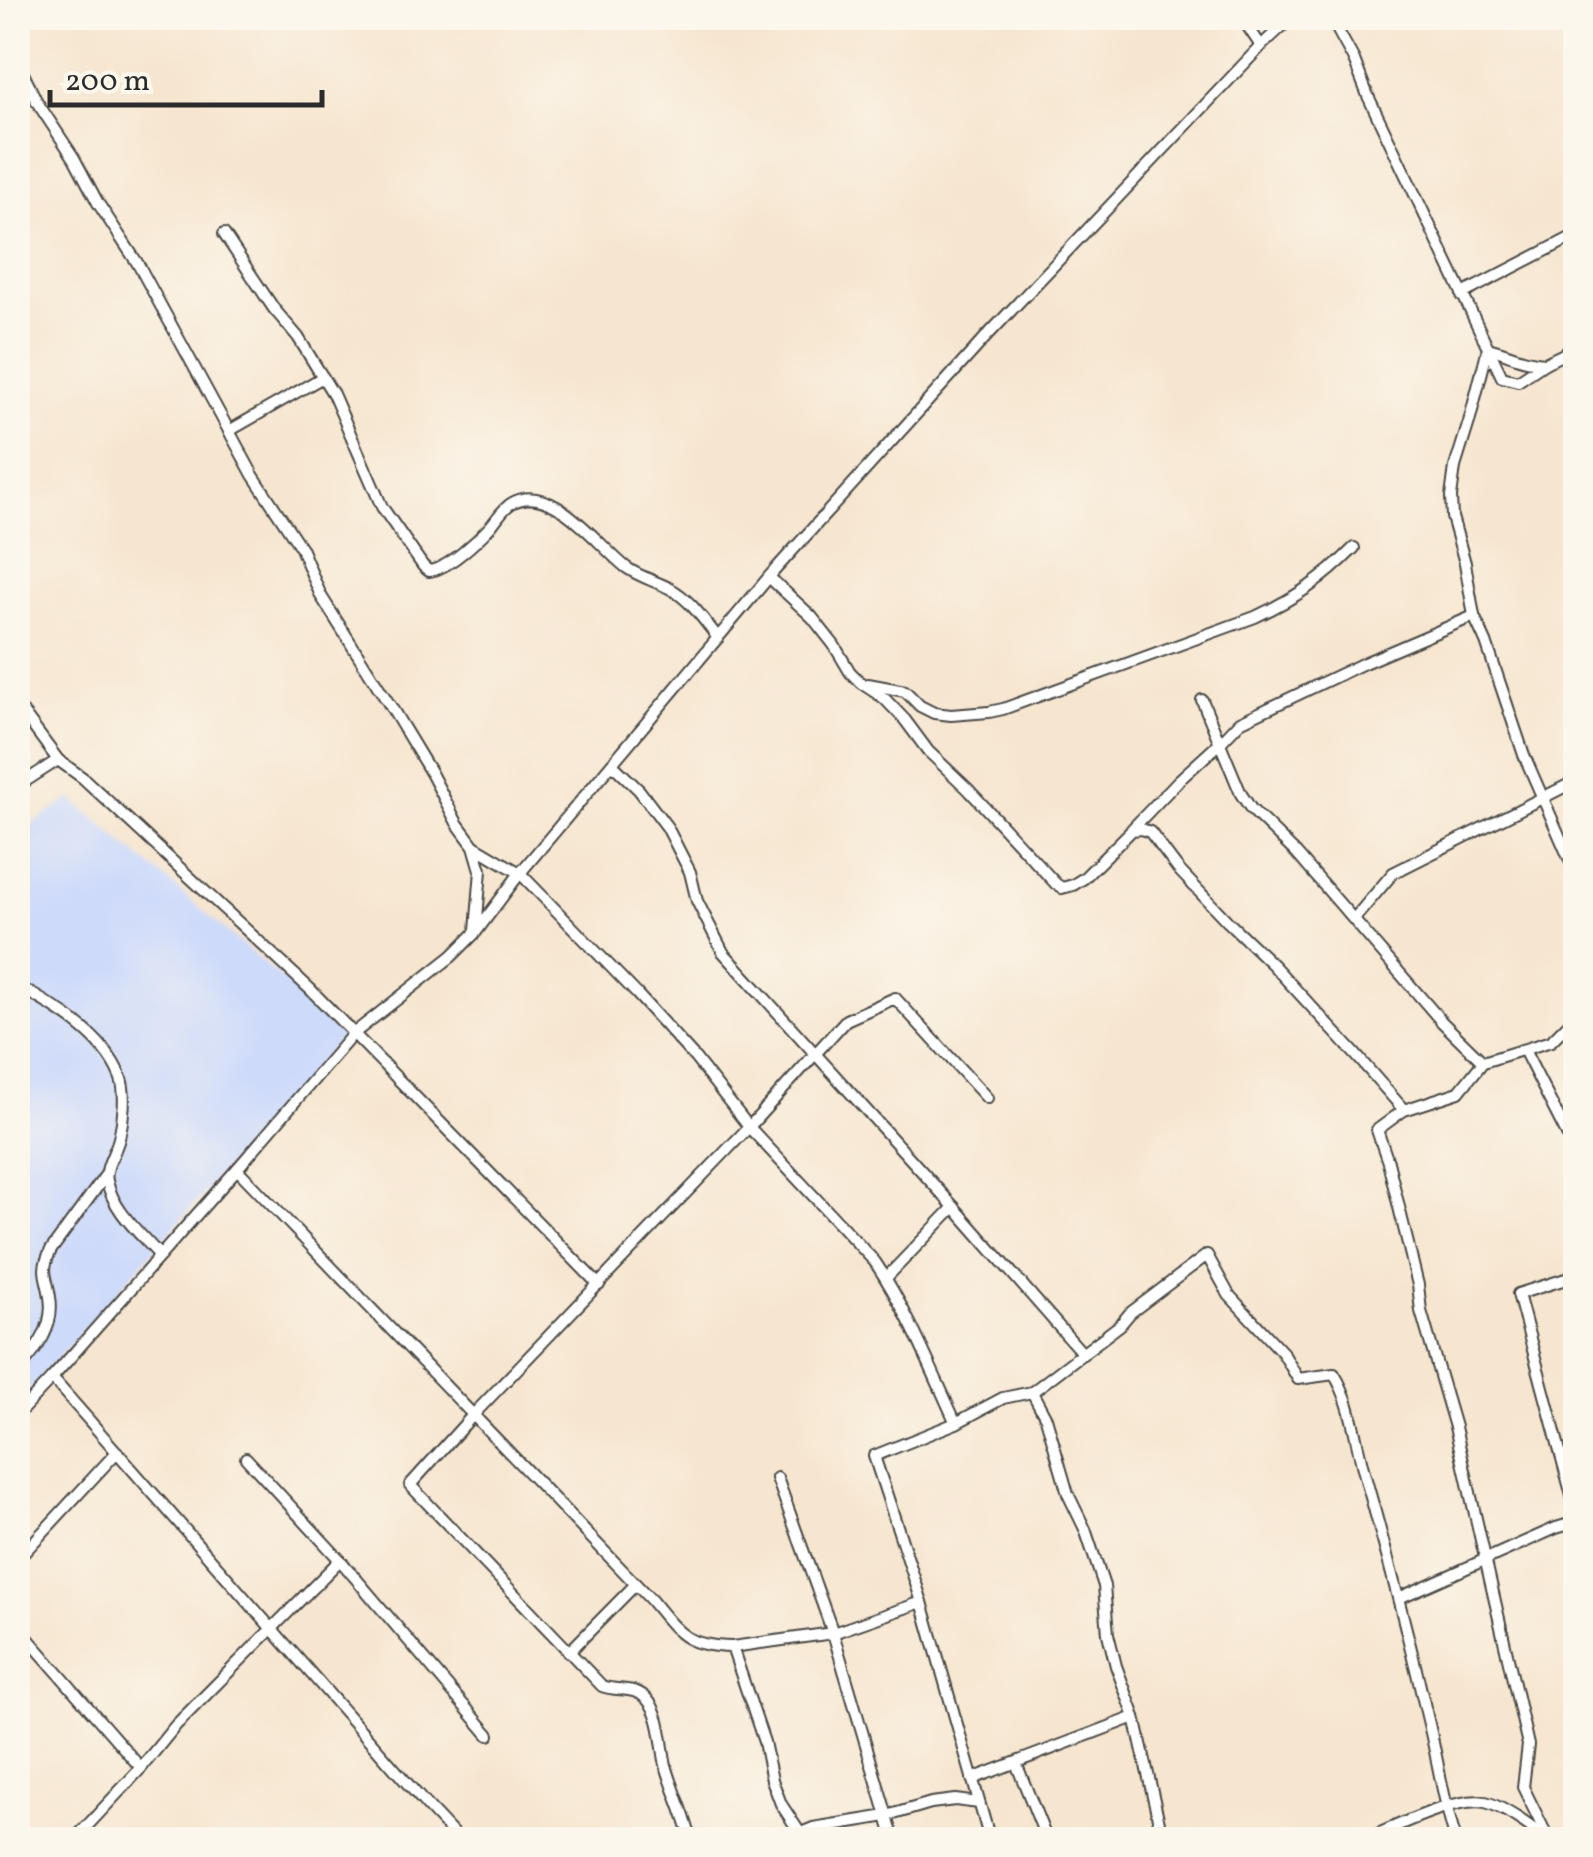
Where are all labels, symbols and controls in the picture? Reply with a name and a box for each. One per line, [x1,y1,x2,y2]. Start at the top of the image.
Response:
scale bar [50,45,322,107]
text: 200 m [65,61,150,103]

